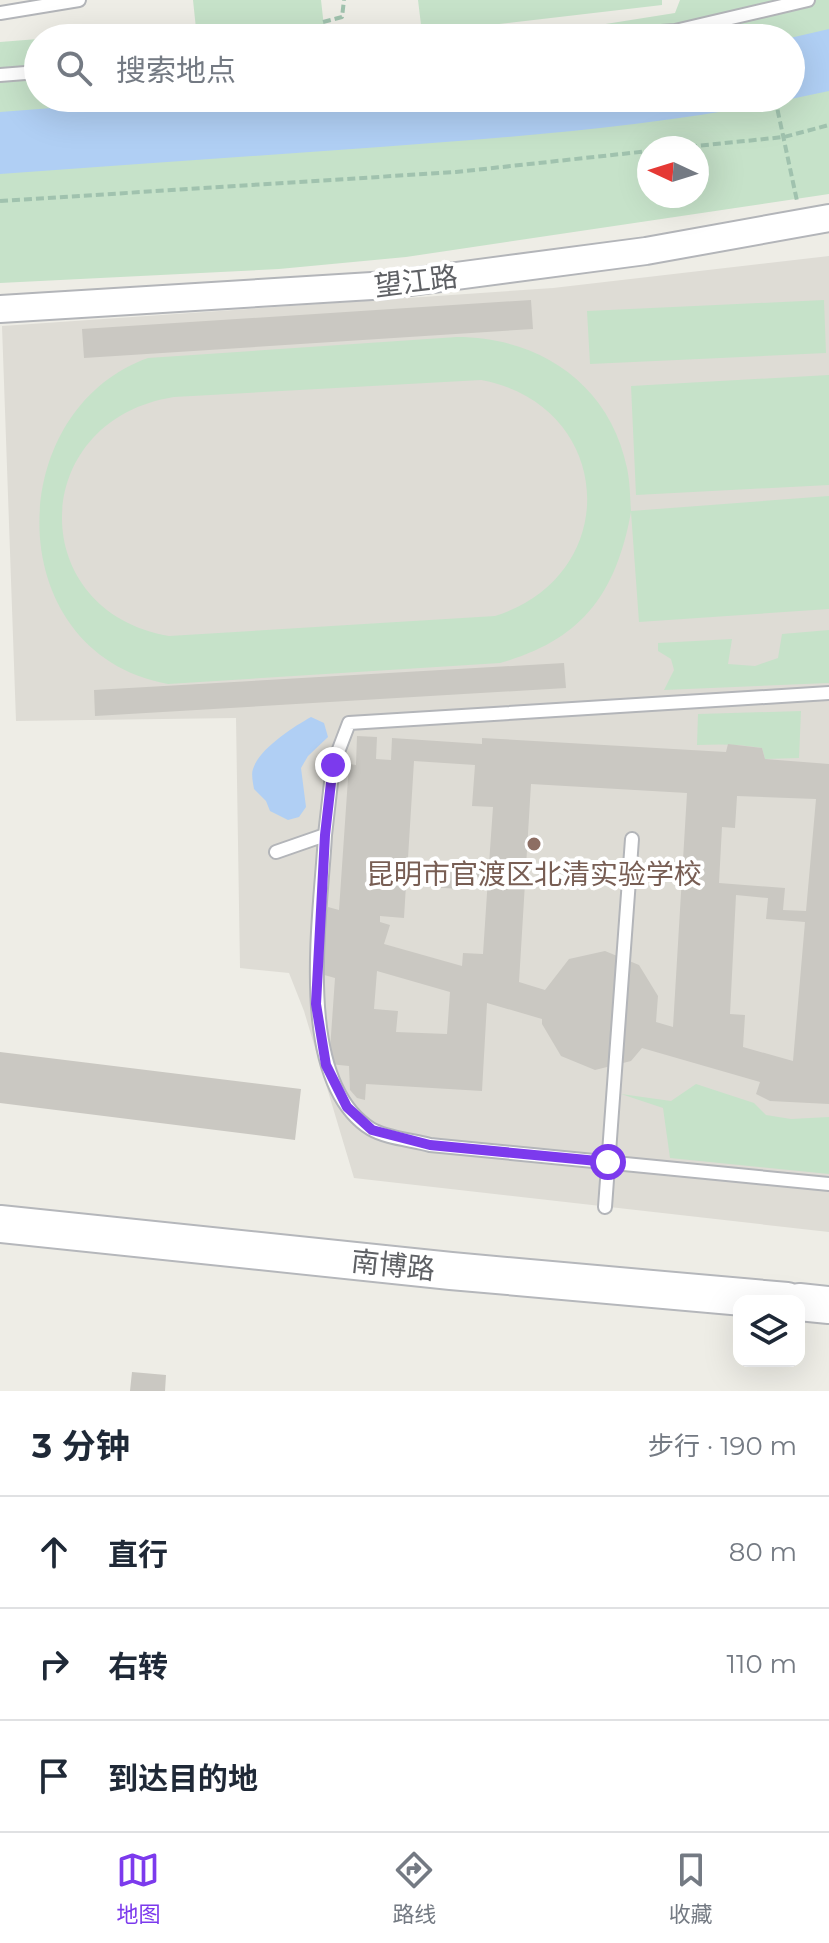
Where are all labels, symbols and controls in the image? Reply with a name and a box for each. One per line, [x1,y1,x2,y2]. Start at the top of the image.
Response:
search box [24,24,805,112]
icon: search [52,46,96,90]
text: 搜索地点 [116,52,236,89]
north arrow [637,136,709,208]
street label: 望江路 [372,259,460,303]
route end [315,747,351,783]
marker: 昆明市官渡区北清实验学校 [525,835,543,853]
place label: 昆明市官渡区北清实验学校 [366,857,702,891]
route start [590,1144,626,1180]
street label: 南博路 [349,1244,437,1286]
map controls [733,1295,805,1367]
button: layers [733,1295,805,1367]
text: 3 分钟 [32,1425,130,1467]
text: 步行 · 190 m [648,1430,797,1462]
icon: ahead [32,1530,76,1574]
text: 直行 [108,1536,168,1573]
text: 80 m [729,1536,797,1568]
icon: right [32,1642,76,1686]
text: 右转 [108,1648,168,1685]
text: 110 m [727,1648,797,1680]
icon: arrive [32,1754,76,1798]
text: 到达目的地 [108,1760,258,1797]
tab: 地图 [116,1848,160,1928]
tab: 路线 [392,1848,437,1928]
tab: 收藏 [669,1848,713,1928]

